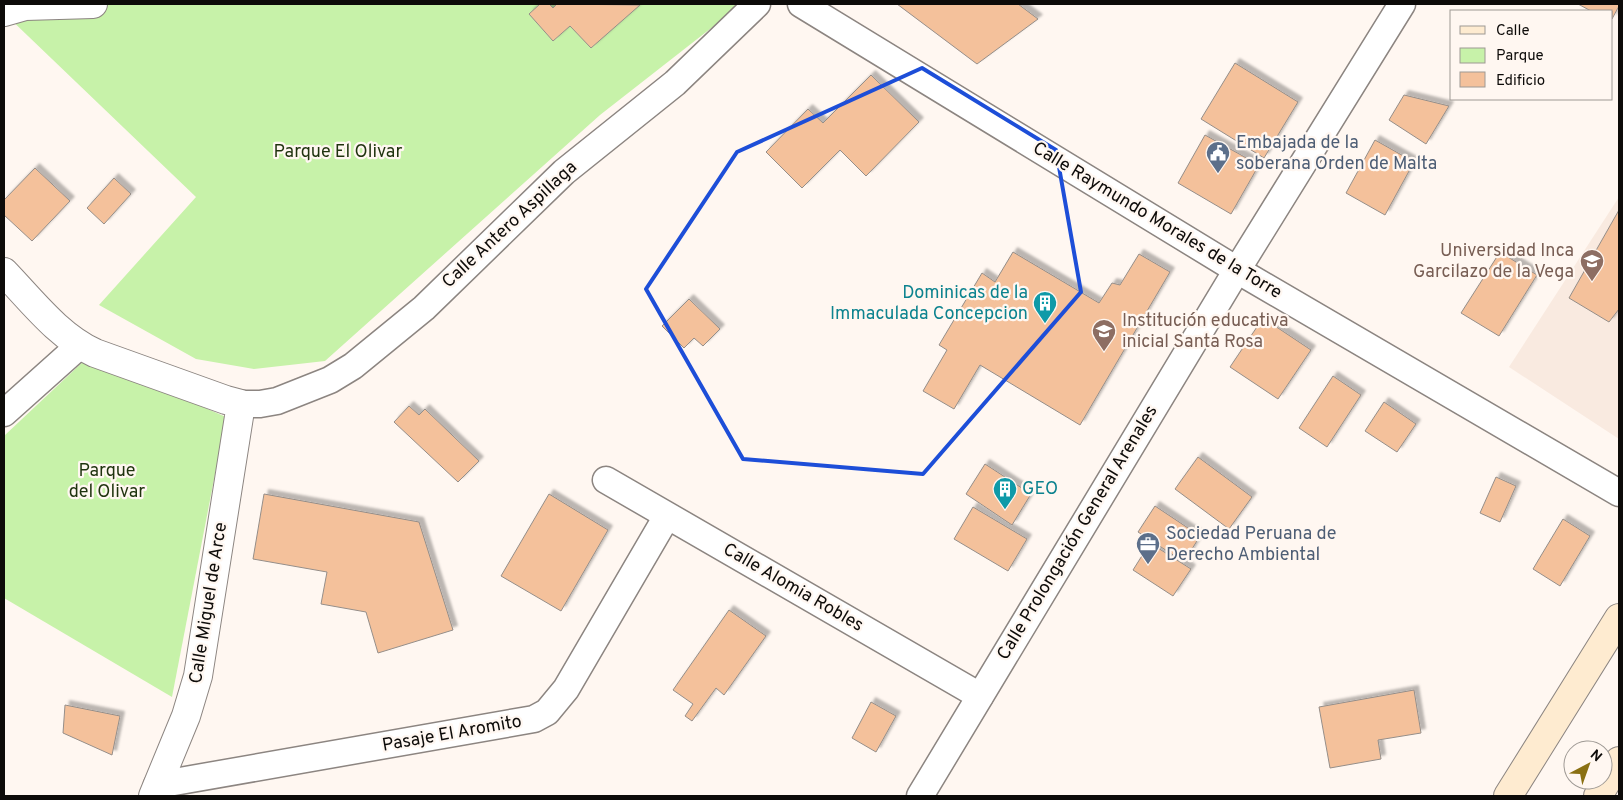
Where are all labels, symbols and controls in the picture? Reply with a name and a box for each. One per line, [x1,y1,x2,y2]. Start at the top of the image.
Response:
legend [1450,10,1613,100]
text: Calle [1496,22,1530,41]
text: Parque [1496,47,1544,66]
text: Edificio [1496,72,1545,91]
place label: Embajada de la soberana Orden de Malta [1236,132,1437,176]
street label: Calle Raymundo Morales de la Torre [1028,137,1286,305]
public building icon: Embajada de la soberana Orden de Malta [1205,140,1231,174]
park label: Parque El Olivar [273,141,403,164]
street label: Calle Antero Aspillaga [438,156,582,294]
place label: Universidad Inca Garcilazo de la Vega [1413,240,1574,284]
school or university icon: Universidad Inca Garcilazo de la Vega [1579,248,1605,282]
place label: Dominicas de la Immaculada Concepcion [830,282,1028,326]
building icon: Dominicas de la Immaculada Concepcion [1032,290,1058,324]
place label: Institución educativa inicial Santa Rosa [1122,310,1288,354]
school or university icon: Institución educativa inicial Santa Rosa [1091,318,1117,352]
street label: Calle Prolongación General Arenales [993,401,1163,665]
park label: Parque del Olivar [69,460,145,504]
building icon: GEO [992,476,1018,510]
place label: GEO [1022,478,1058,501]
street label: Calle Miguel de Arce [185,521,233,685]
place label: Sociedad Peruana de Derecho Ambiental [1166,523,1336,567]
office icon: Sociedad Peruana de Derecho Ambiental [1135,531,1161,565]
street label: Calle Alomia Robles [719,538,867,638]
street label: Pasaje El Aromito [380,710,524,758]
north arrow [1563,740,1613,790]
text: N [1586,747,1605,766]

